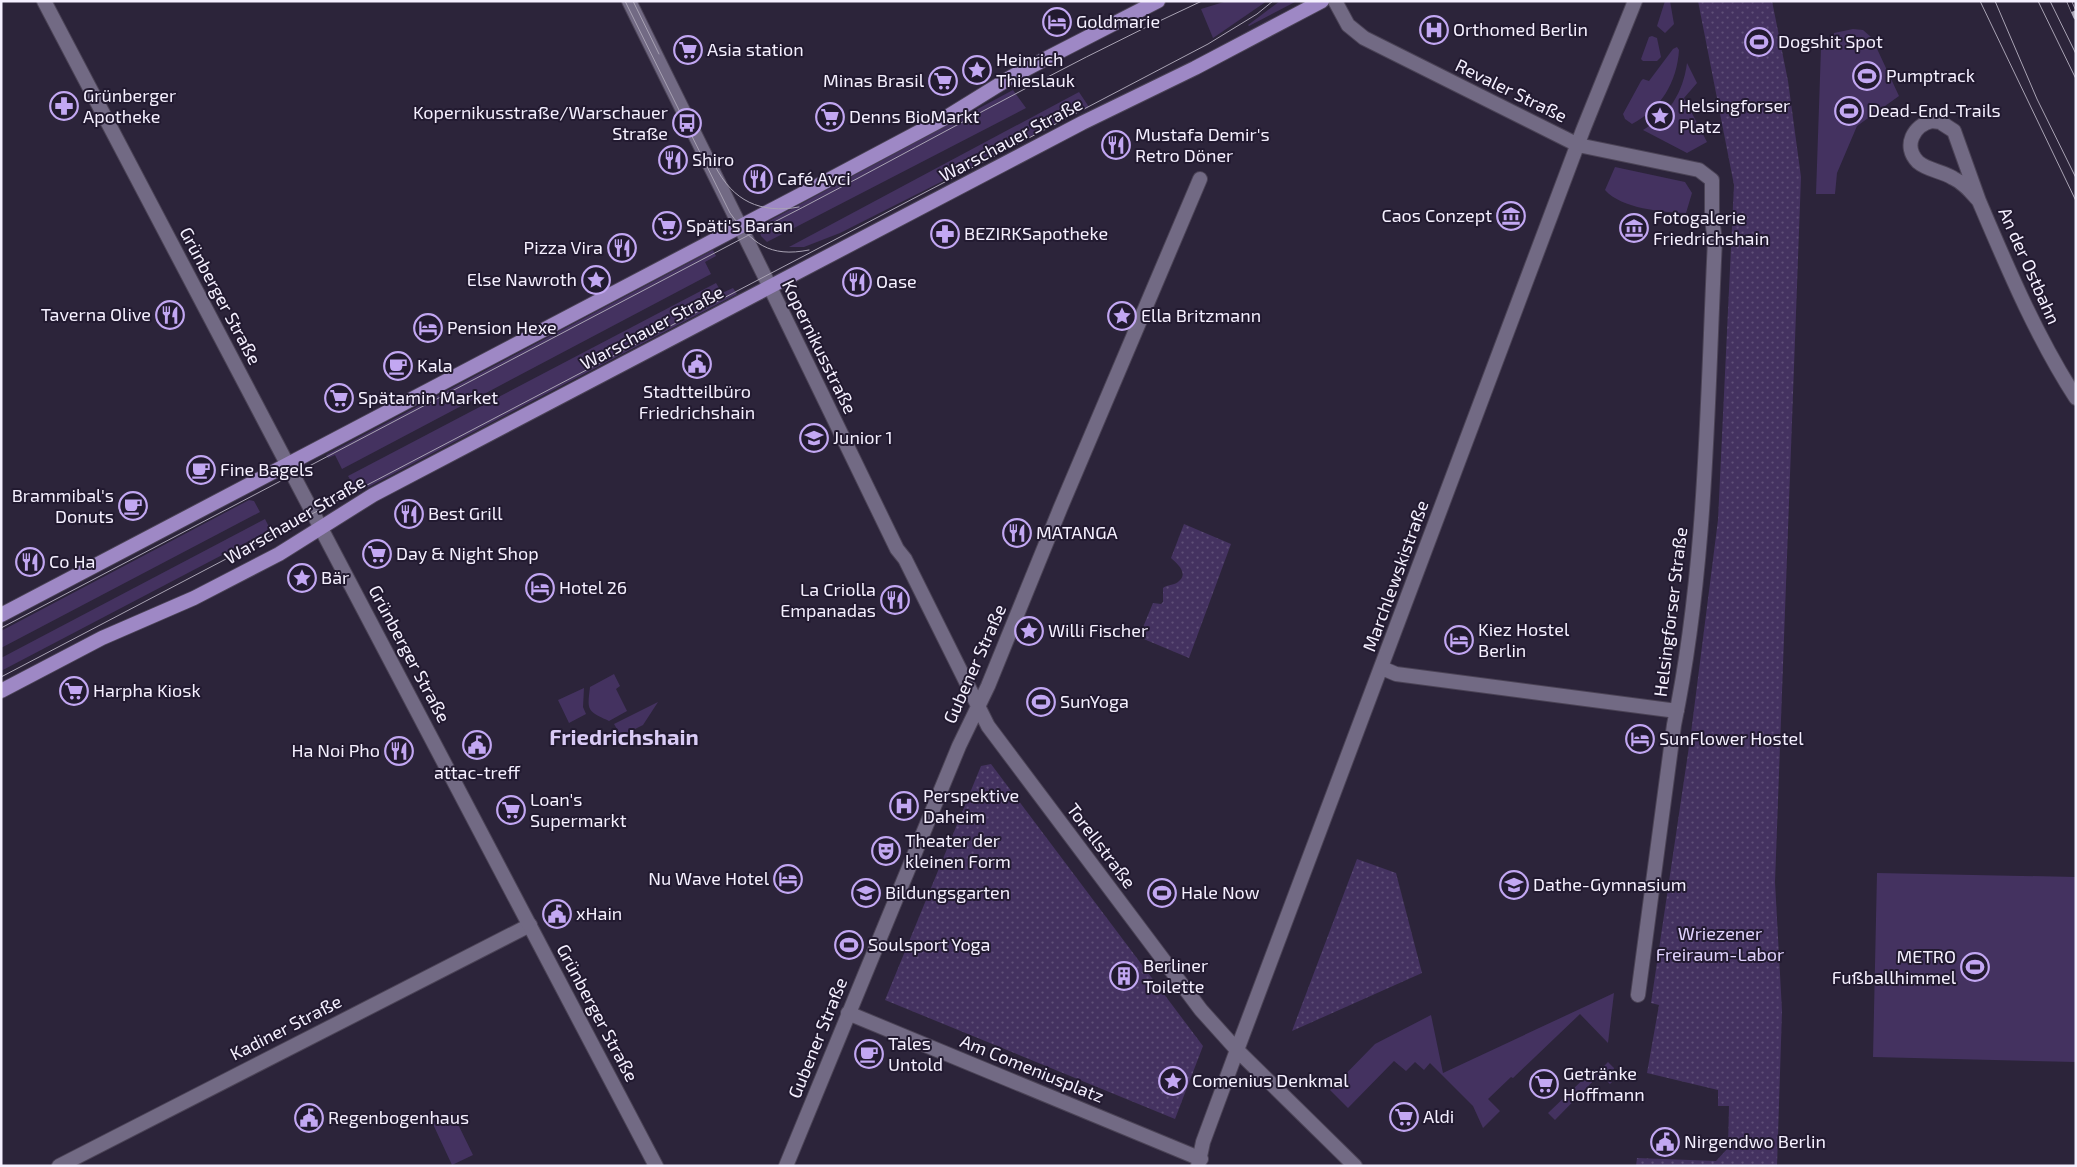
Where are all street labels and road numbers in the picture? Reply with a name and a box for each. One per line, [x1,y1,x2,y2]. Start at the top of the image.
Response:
street label: Revaler Straße [1452,54,1571,127]
street label: Warschauer Straße [935,92,1086,186]
street label: An der Ostbahn [1994,204,2066,327]
street label: Grünberger Straße [175,223,266,368]
street label: Kopernikusstraße [778,276,862,417]
street label: Warschauer Straße [576,280,727,374]
street label: Warschauer Straße [220,470,369,568]
street label: Marchlewskistraße [1357,497,1433,654]
street label: Helsingforser Straße [1649,526,1691,698]
street label: Grünberger Straße [364,581,455,726]
street label: Gubener Straße [938,601,1010,727]
street label: Torellstraße [1063,798,1141,892]
street label: Grünberger Straße [552,940,643,1085]
street label: Gubener Straße [783,974,851,1101]
street label: Kadiner Straße [226,990,345,1065]
street label: Am Comeniusplatz [957,1029,1107,1107]

